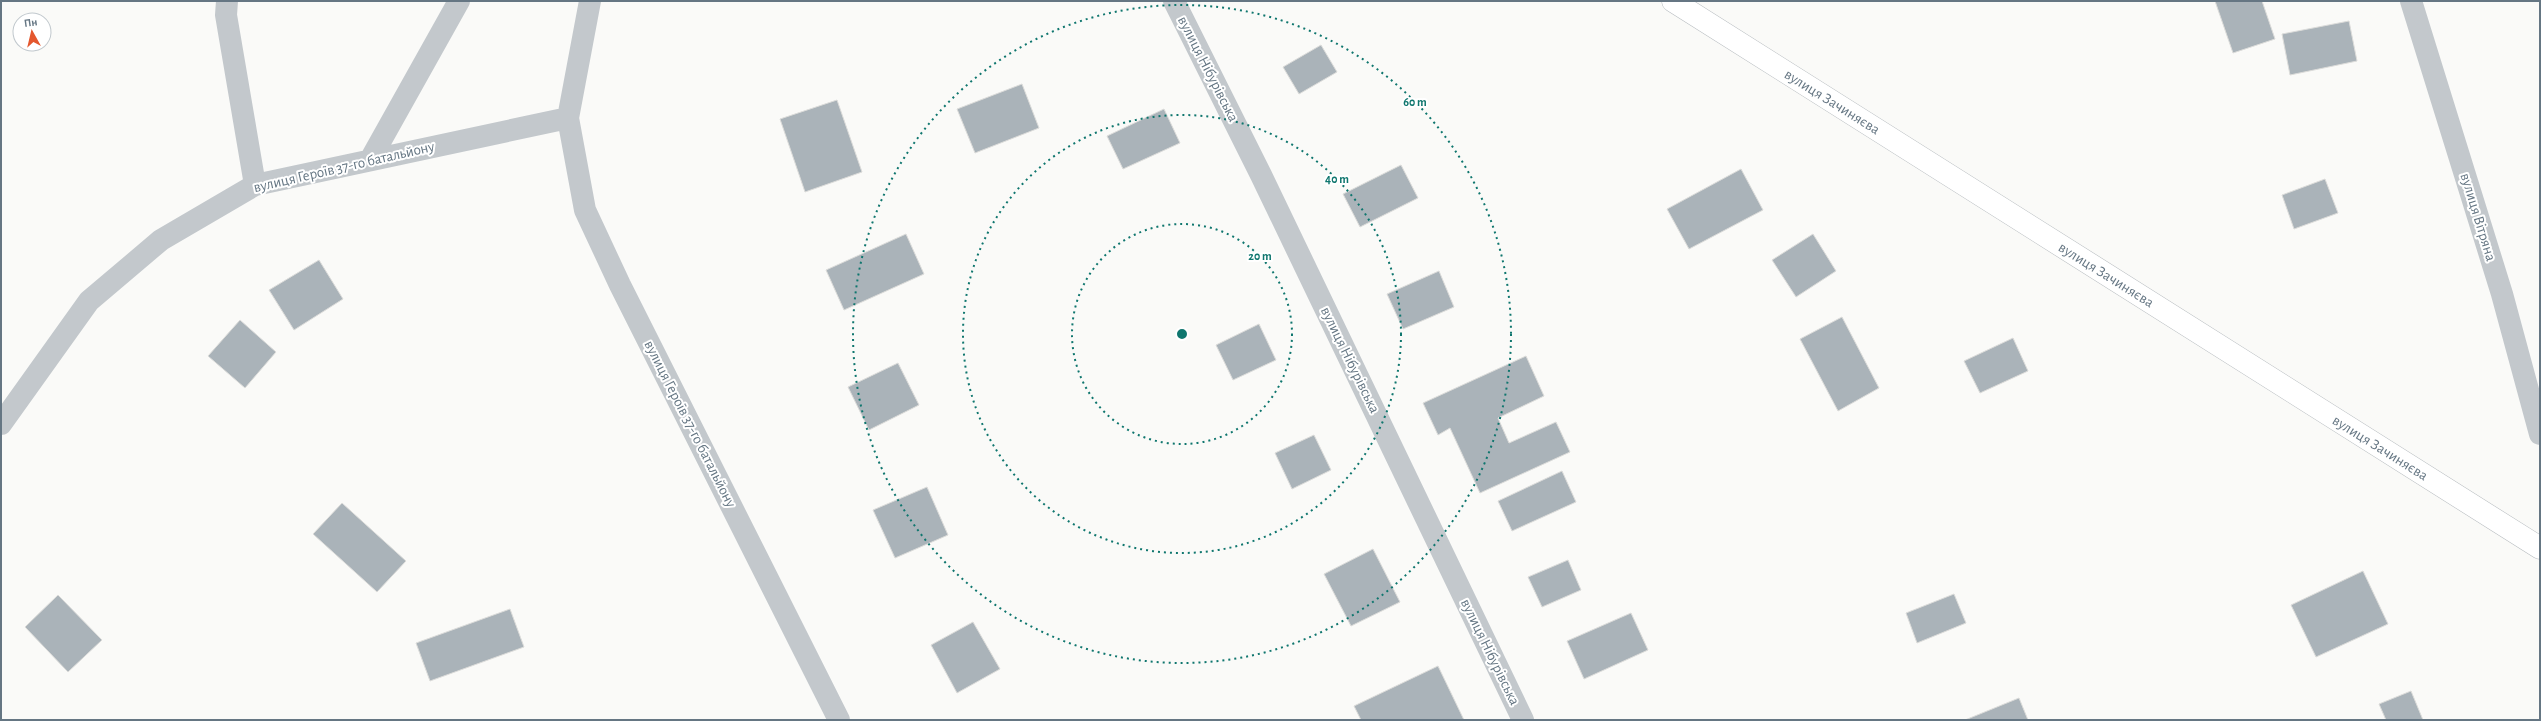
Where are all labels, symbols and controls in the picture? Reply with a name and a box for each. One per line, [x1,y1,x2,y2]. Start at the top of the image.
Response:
north arrow [12,12,52,52]
street label: вулиця Нібурівська [1175,14,1241,124]
text: Пн [23,16,38,29]
street label: вулиця Зачиняєва [1782,67,1882,137]
text: 60 m [1403,96,1427,108]
street label: вулиця Героїв 37-го батальйону [252,139,436,195]
street label: вулиця Вітряна [2457,171,2499,263]
text: 40 m [1325,173,1349,185]
street label: вулиця Зачиняєва [2056,240,2156,310]
text: 20 m [1248,250,1272,262]
street label: вулиця Нібурівська [1318,304,1382,416]
centre of rings [1175,327,1189,341]
street label: вулиця Героїв 37-го батальйону [641,338,739,510]
street label: вулиця Зачиняєва [2330,413,2430,483]
street label: вулиця Нібурівська [1458,596,1522,708]

